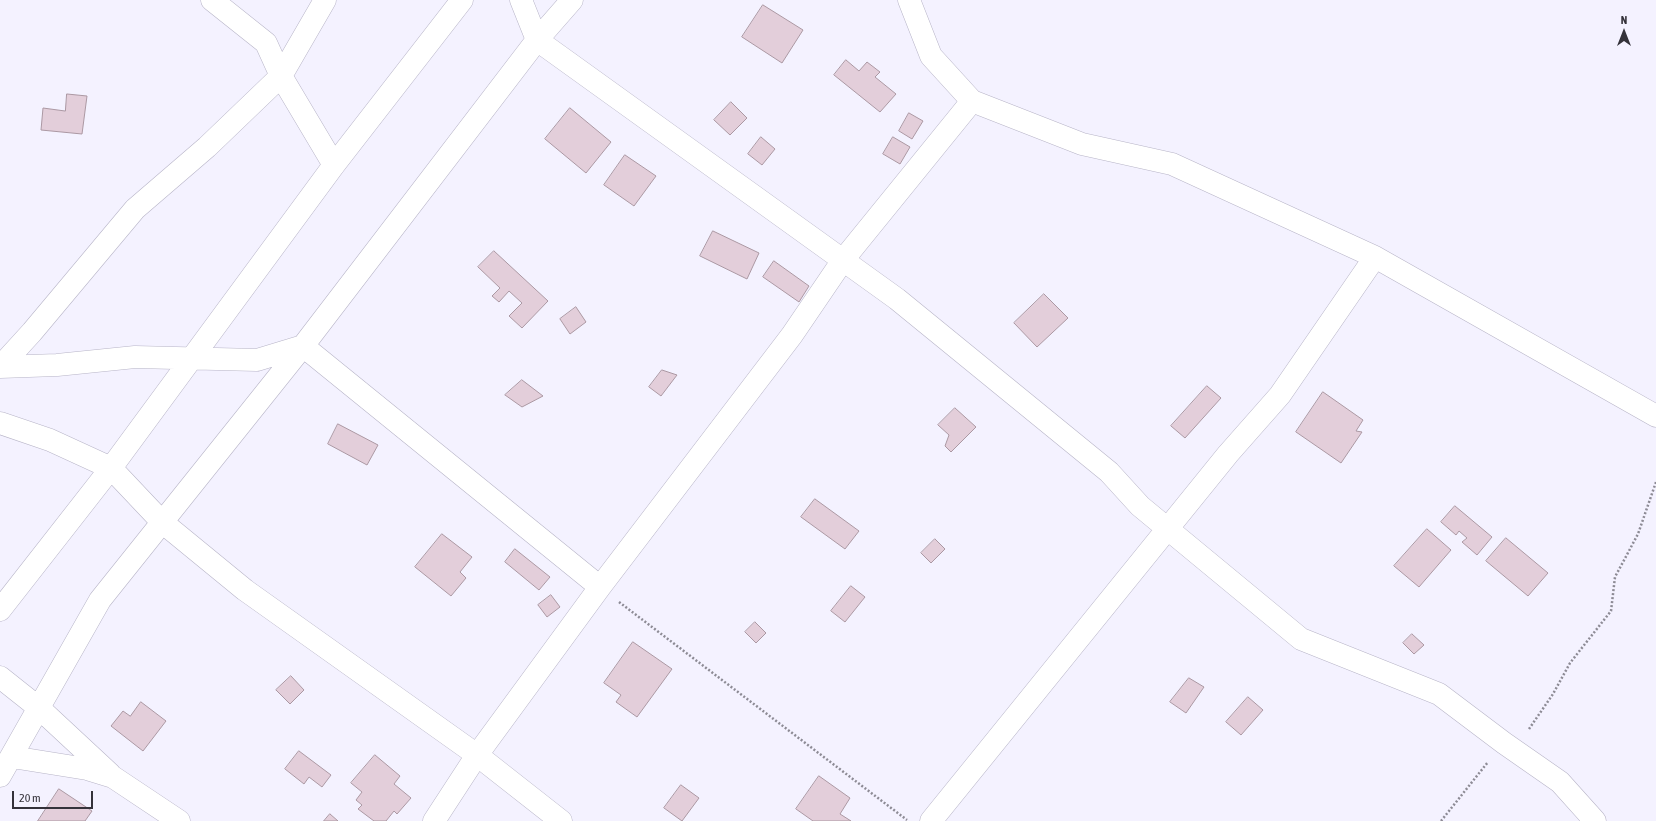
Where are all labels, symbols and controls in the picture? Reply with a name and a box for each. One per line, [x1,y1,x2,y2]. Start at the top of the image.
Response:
north arrow [1604,12,1644,52]
text: N [1621,14,1627,26]
scale bar [14,783,95,809]
text: 20 m [19,791,41,805]

